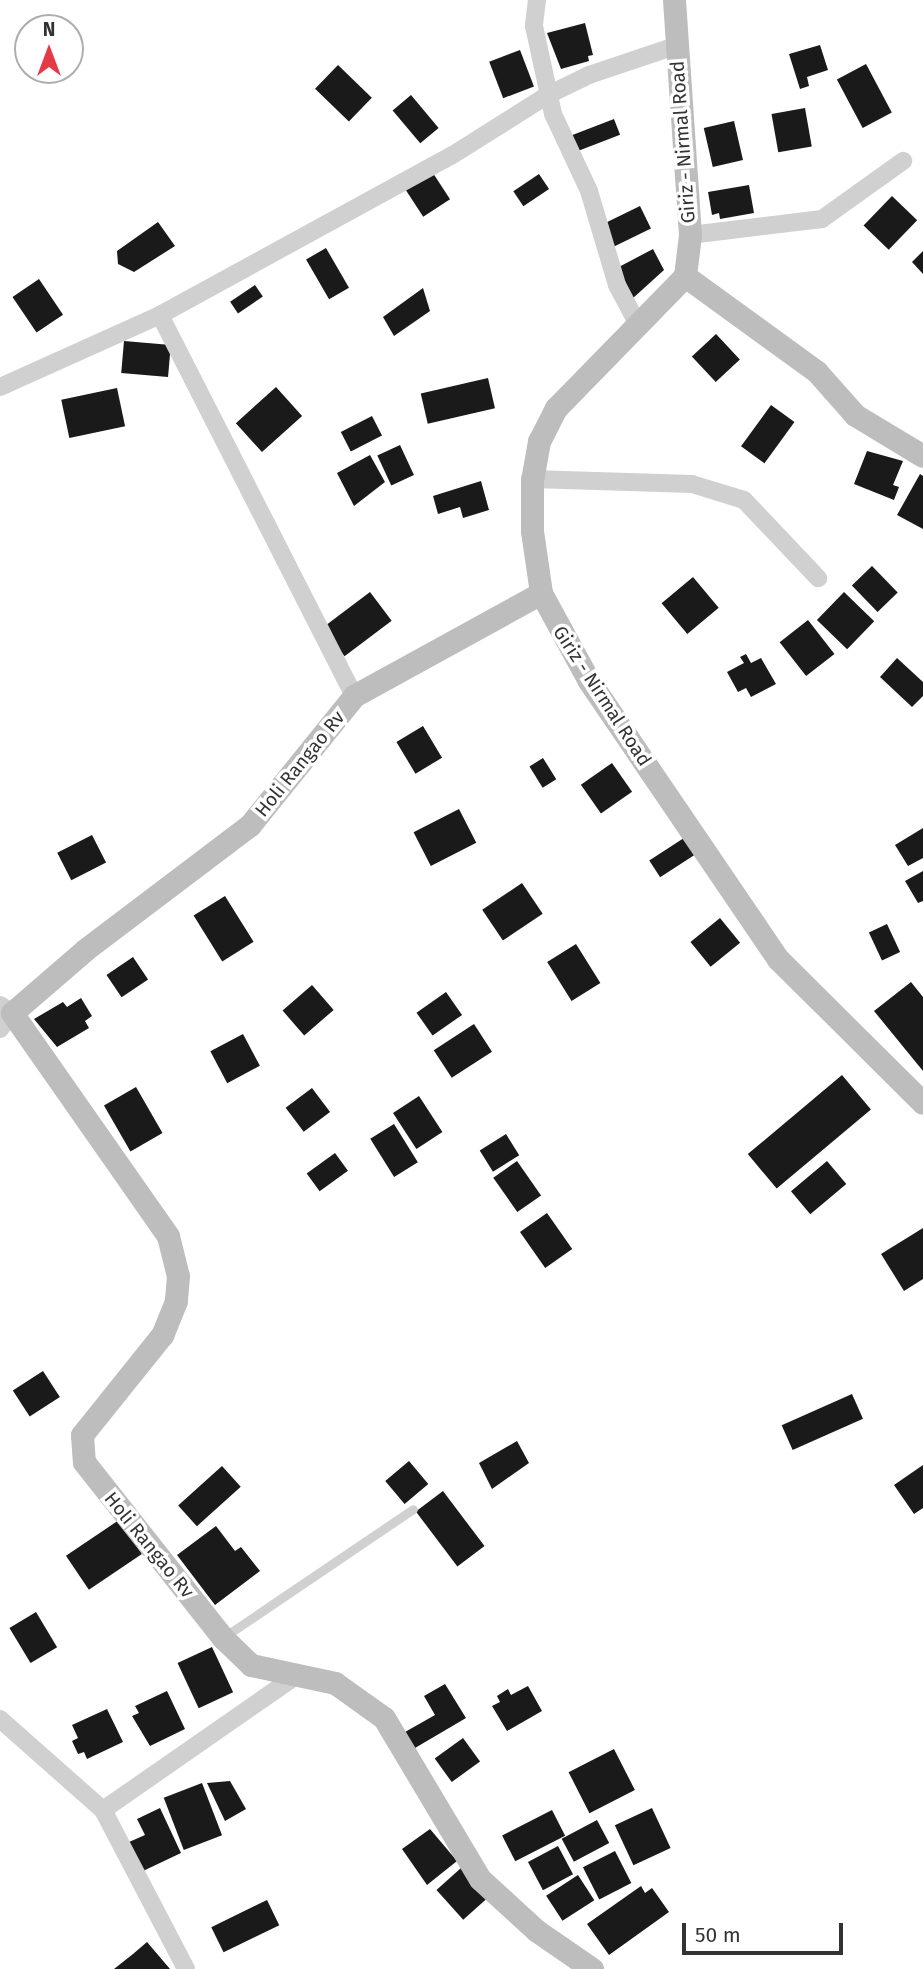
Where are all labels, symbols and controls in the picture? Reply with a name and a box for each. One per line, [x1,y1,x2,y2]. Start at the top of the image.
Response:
north arrow [14,14,84,84]
text: N [43,18,55,41]
street label: Giriz - Nirmal Road [666,60,700,224]
street label: Giriz - Nirmal Road [548,622,656,770]
street label: Holi Rangao Rv [250,706,350,822]
street label: Holi Rangao Rv [99,1487,199,1603]
scale bar [685,1910,846,1954]
text: 50 m [695,1922,741,1948]

